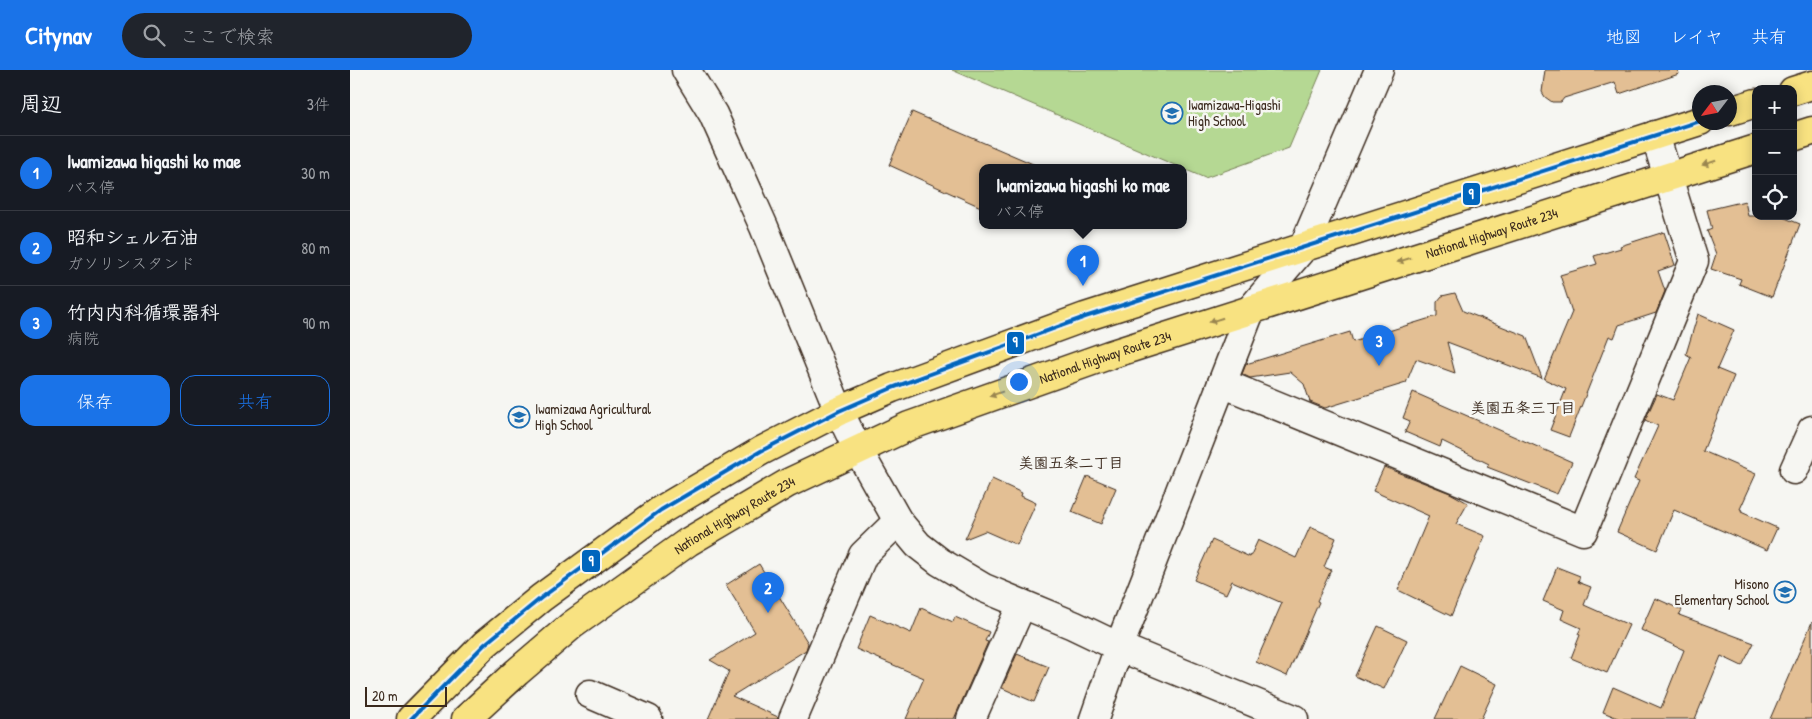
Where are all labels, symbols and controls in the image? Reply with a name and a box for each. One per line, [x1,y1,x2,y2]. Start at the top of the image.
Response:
search box [122,13,472,58]
text: Citynav [25,19,92,51]
icon: search [140,21,168,49]
text: ここで検索 [180,23,275,49]
text: 地図 [1606,24,1642,49]
text: レイヤ [1670,24,1723,49]
text: 共有 [1751,24,1787,49]
north arrow [1692,85,1737,130]
map controls [1752,85,1797,220]
button: + [1752,85,1797,130]
text: 周辺 [20,89,62,118]
text: 3件 [307,93,330,115]
place label: Iwamizawa-Higashi High School [1188,95,1281,131]
school or university icon: Iwamizawa-Higashi High School [1160,101,1184,125]
button: − [1752,130,1797,175]
text: Iwamizawa higashi ko mae [67,148,241,174]
one-way arrow [1702,160,1717,168]
text: 1 [33,162,39,184]
text: 30 m [301,162,330,184]
popup [979,164,1187,229]
text: Iwamizawa higashi ko mae [996,172,1170,198]
button: locate [1752,175,1797,220]
text: バス停 [67,176,115,198]
line badge: 9 [1462,182,1481,206]
text: 9 [1468,184,1474,203]
text: バス停 [996,200,1044,222]
street label: National Highway Route 234 [1423,203,1560,263]
text: 昭和シェル石油 [67,224,198,250]
text: 2 [32,237,40,259]
text: 80 m [301,237,330,259]
pin: 1 [1067,245,1099,286]
text: ガソリンスタンド [67,252,195,274]
one-way arrow [1397,257,1412,265]
text: 竹内内科循環器科 [67,299,219,325]
text: 3 [32,312,40,334]
text: 90 m [302,312,330,334]
one-way arrow [1208,317,1223,325]
pin: 3 [1363,325,1395,366]
street label: National Highway Route 234 [1037,326,1173,388]
text: 病院 [67,327,99,349]
line badge: 9 [1006,331,1025,355]
text: 9 [1012,332,1018,351]
your location [1006,369,1032,395]
button: 保存 [20,375,170,426]
button: 共有 [180,375,330,426]
one-way arrow [988,390,1003,398]
district label: 美園五条三丁目 [1470,397,1576,418]
place label: Iwamizawa Agricultural High School [535,399,651,435]
school or university icon: Iwamizawa Agricultural High School [507,405,531,429]
district label: 美園五条二丁目 [1018,452,1124,473]
street label: National Highway Route 234 [670,471,798,558]
line badge: 9 [581,549,601,573]
text: 9 [588,551,594,570]
pin: 2 [752,572,784,613]
place label: Misono Elementary School [1675,574,1769,610]
school or university icon: Misono Elementary School [1773,580,1797,604]
scale bar [365,684,448,707]
text: 20 m [372,686,398,705]

